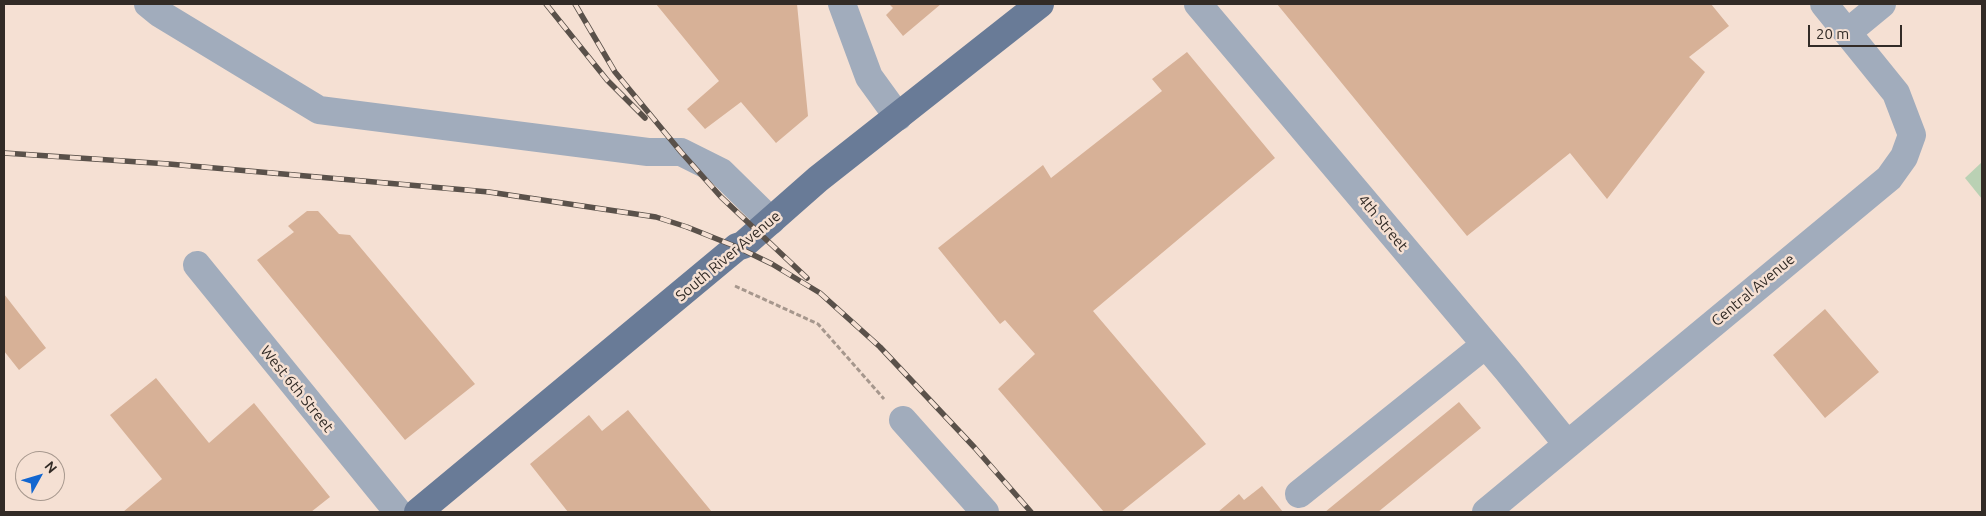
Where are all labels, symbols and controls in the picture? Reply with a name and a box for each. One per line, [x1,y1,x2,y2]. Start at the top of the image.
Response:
scale bar [1811,15,1905,47]
text: 20 m [1816,25,1849,42]
street label: 4th Street [1354,191,1412,255]
street label: South River Avenue [672,207,784,305]
street label: Central Avenue [1708,250,1798,330]
street label: West 6th Street [257,342,337,436]
north arrow [15,451,65,501]
text: N [41,458,60,476]

